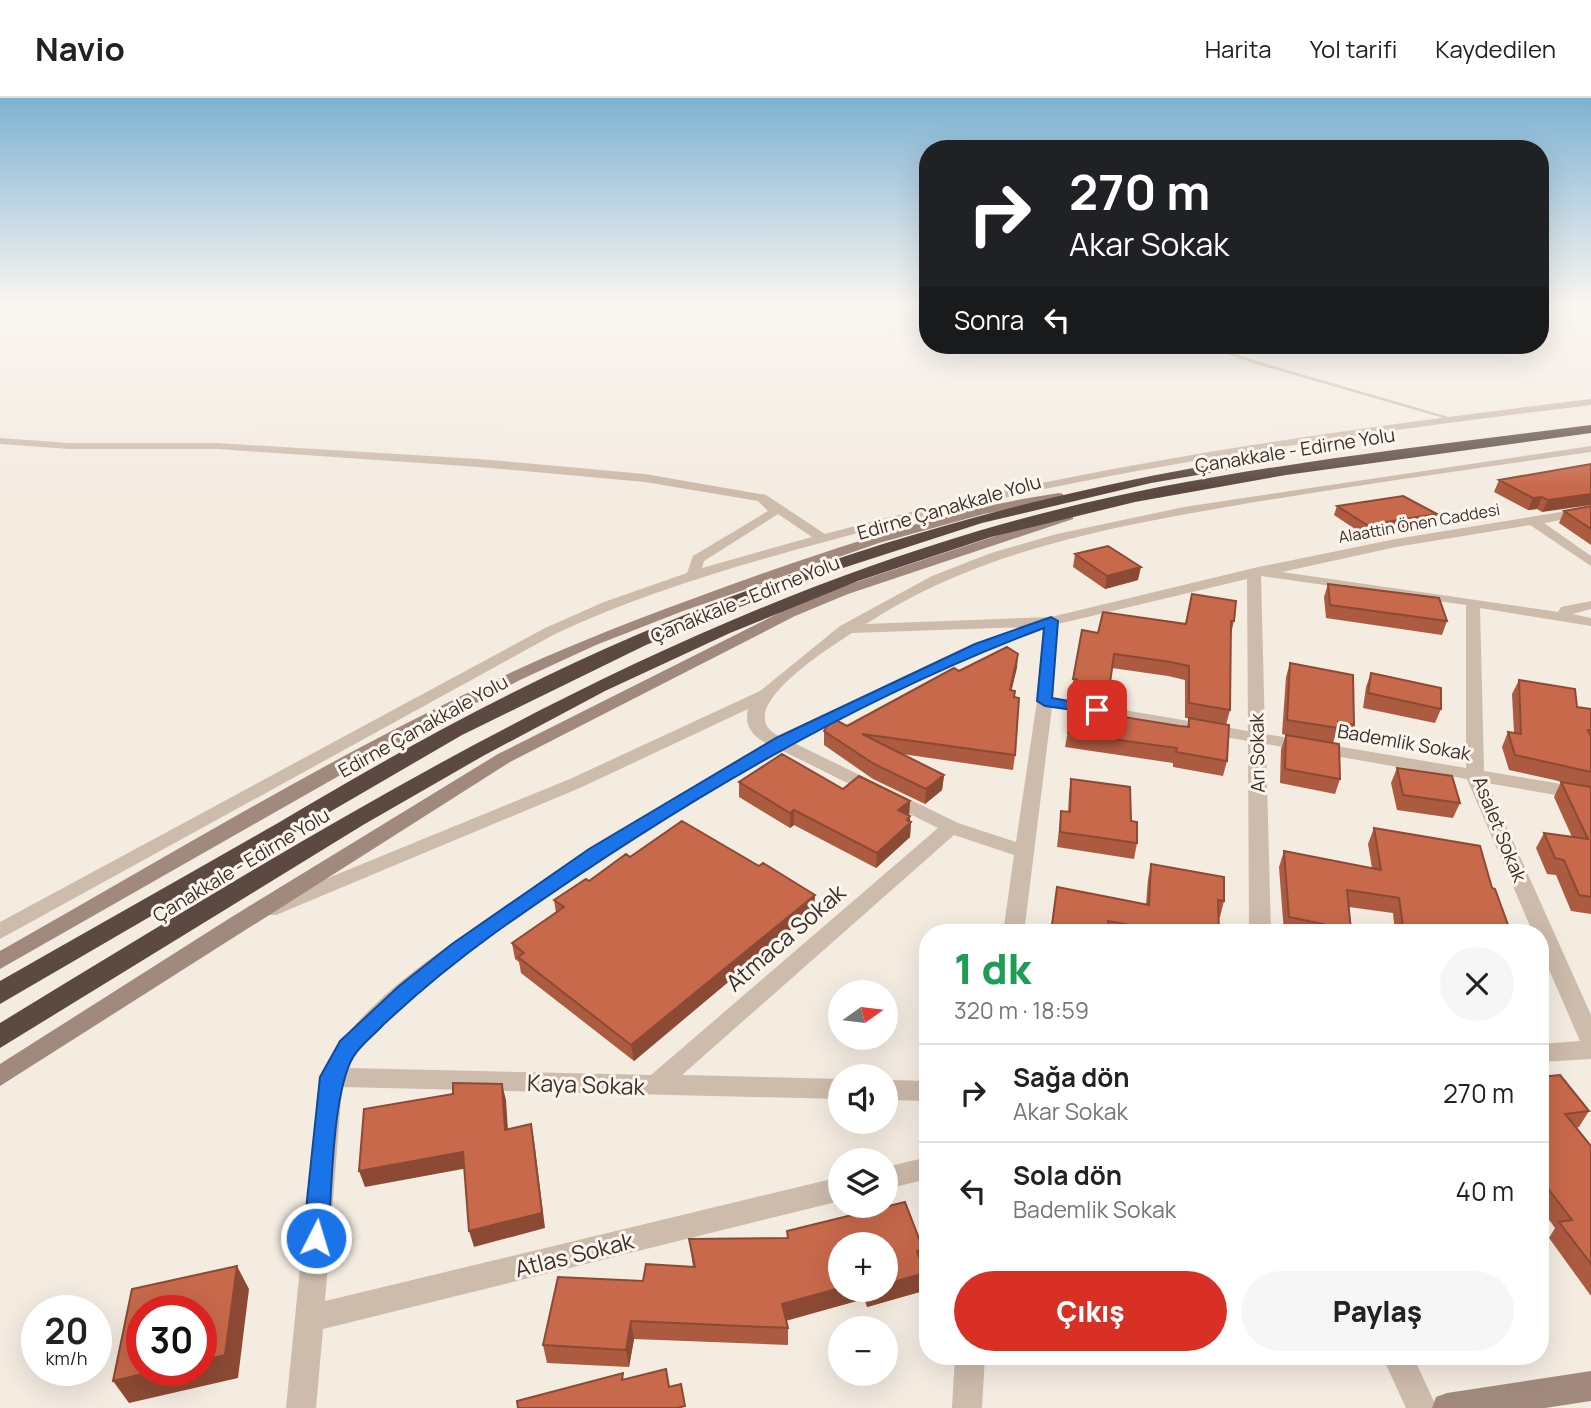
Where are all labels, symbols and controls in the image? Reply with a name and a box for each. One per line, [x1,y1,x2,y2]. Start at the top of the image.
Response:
text: Navio [35,26,125,71]
text: Harita [1205,32,1272,65]
text: Yol tarifi [1310,32,1397,65]
text: Kaydedilen [1435,32,1556,65]
text: 270 m [1069,158,1210,225]
icon: right [954,168,1045,259]
text: Akar Sokak [1069,222,1229,266]
icon: left [1038,301,1076,339]
text: Sonra [954,302,1024,338]
street label: Çanakkale - Edirne Yolu [1193,421,1397,479]
street label: Edirne Çanakkale Yolu [854,468,1044,546]
street label: Alaattin Önen Caddesi [1337,498,1501,548]
street label: Çanakkale - Edirne Yolu [646,549,844,649]
street label: Edirne Çanakkale Yolu [333,669,513,783]
pin [1067,680,1127,740]
icon: arrive [1078,691,1116,729]
street label: Arı Sokak [1243,712,1271,793]
street label: Bademlik Sokak [1335,717,1473,767]
street label: Asalet Sokak [1467,772,1533,886]
street label: Çanakkale - Edirne Yolu [148,802,334,928]
street label: Atmaca Sokak [718,876,852,998]
text: 1 dk [954,939,1031,997]
button: close [1440,947,1514,1021]
north arrow [828,980,898,1050]
map controls [828,980,898,1386]
text: 320 m · 18:59 [954,994,1089,1026]
text: Sağa dön [1013,1059,1130,1095]
button: sound [828,1064,898,1134]
street label: Kaya Sokak [526,1066,646,1102]
icon: right [954,1074,992,1112]
text: 270 m [1443,1075,1514,1111]
text: Akar Sokak [1013,1095,1128,1127]
button: layers [828,1148,898,1218]
text: Sola dön [1013,1157,1122,1193]
icon: left [954,1172,992,1210]
text: 40 m [1456,1173,1514,1209]
text: Bademlik Sokak [1013,1193,1176,1225]
position arrow [279,1201,353,1275]
street label: Atlas Sokak [511,1224,637,1284]
button: + [828,1232,898,1302]
button: Çıkış [954,1271,1227,1351]
button: Paylaş [1241,1271,1514,1351]
speed limit sign: 30 [126,1295,217,1386]
text: 20 [45,1307,88,1355]
button: − [828,1316,898,1386]
text: km/h [46,1346,87,1370]

